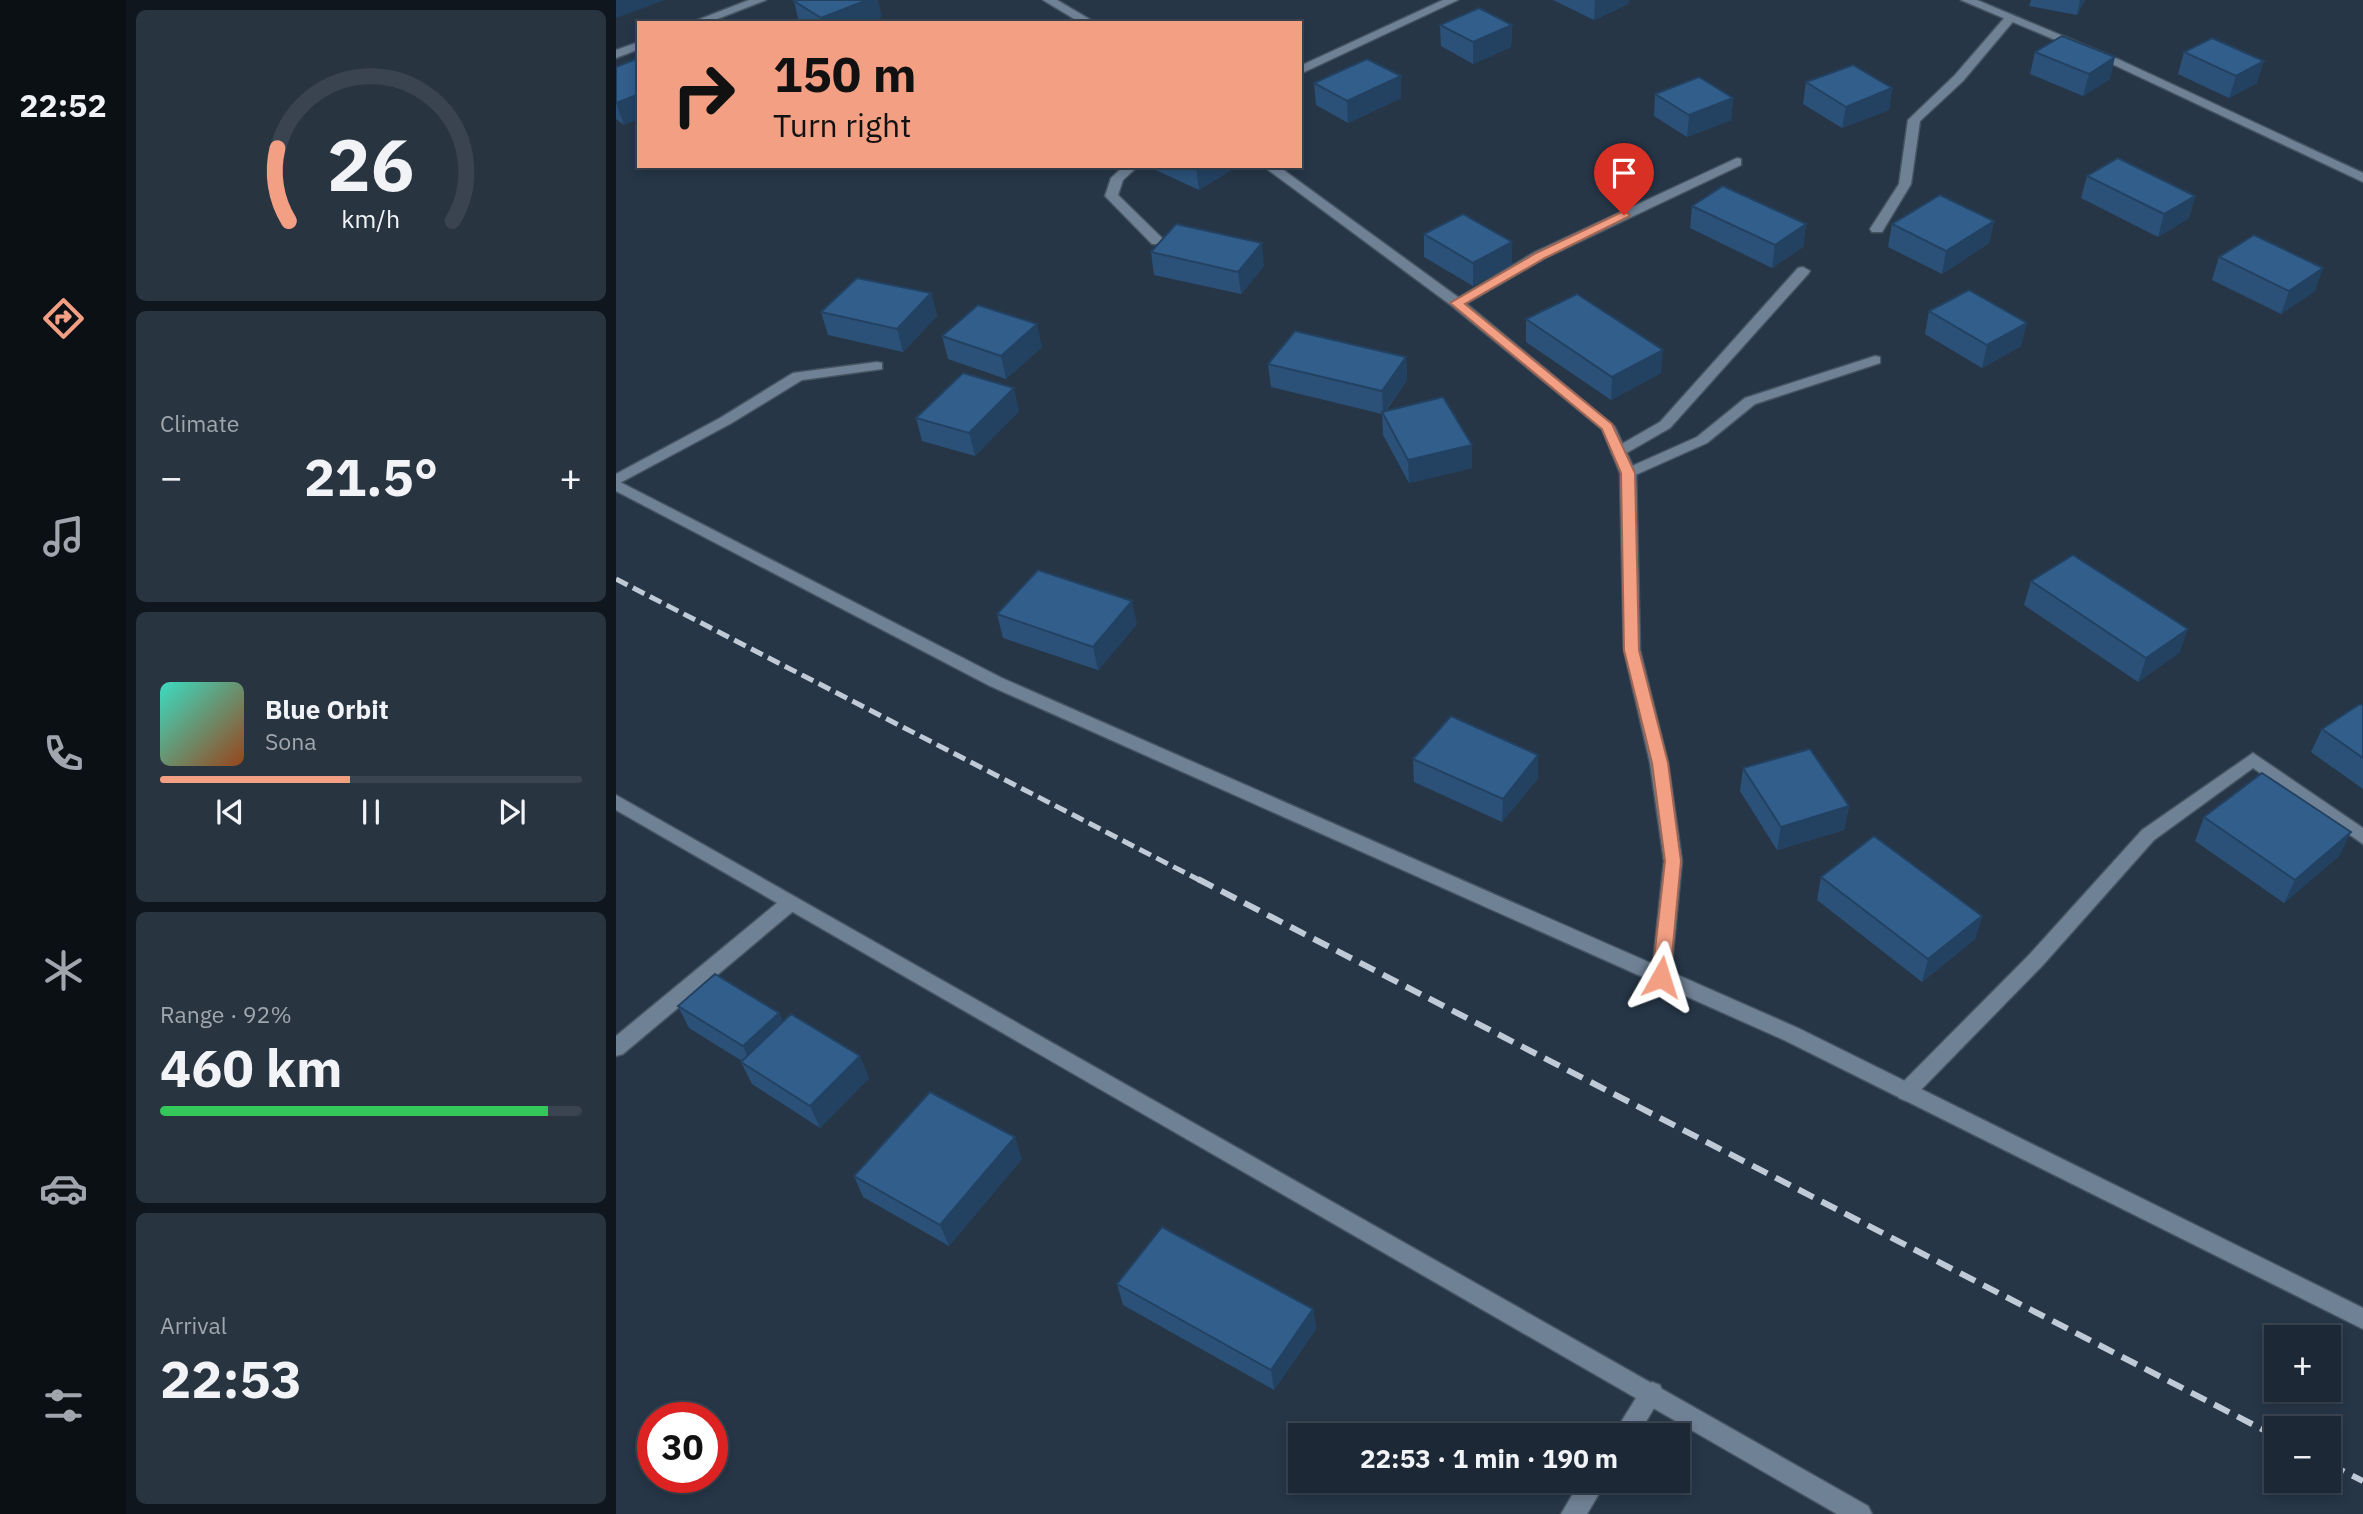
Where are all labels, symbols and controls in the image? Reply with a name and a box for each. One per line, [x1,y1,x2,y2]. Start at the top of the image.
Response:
text: 150 m [773,42,917,105]
icon: right [658,49,749,140]
text: 22:52 [19,84,107,126]
text: Turn right [773,104,911,146]
text: 26 [327,117,415,212]
pin [1594,143,1654,215]
icon: arrive [1605,154,1643,192]
text: km/h [342,202,400,235]
icon: directions [39,294,88,343]
text: Climate [160,408,239,438]
text: 21.5° [304,443,438,510]
text: − [160,452,183,501]
text: + [559,452,582,501]
icon: music [39,512,88,561]
text: Blue Orbit [265,692,389,726]
text: Sona [265,726,317,756]
icon: phone [39,729,88,778]
icon: previous [211,793,249,831]
icon: pause [352,793,390,831]
icon: next [493,793,531,831]
position arrow [1624,940,1698,1014]
icon: climate [39,946,88,995]
text: Range · 92% [160,999,292,1029]
text: 460 km [160,1034,342,1101]
icon: car [39,1164,88,1213]
text: Arrival [160,1310,227,1340]
map controls [2264,1325,2341,1493]
button: + [2264,1325,2341,1402]
text: 22:53 [160,1345,302,1412]
icon: filters [39,1381,88,1430]
speed limit sign: 30 [637,1402,728,1493]
button: − [2264,1416,2341,1493]
text: 22:53 · 1 min · 190 m [1360,1441,1618,1475]

